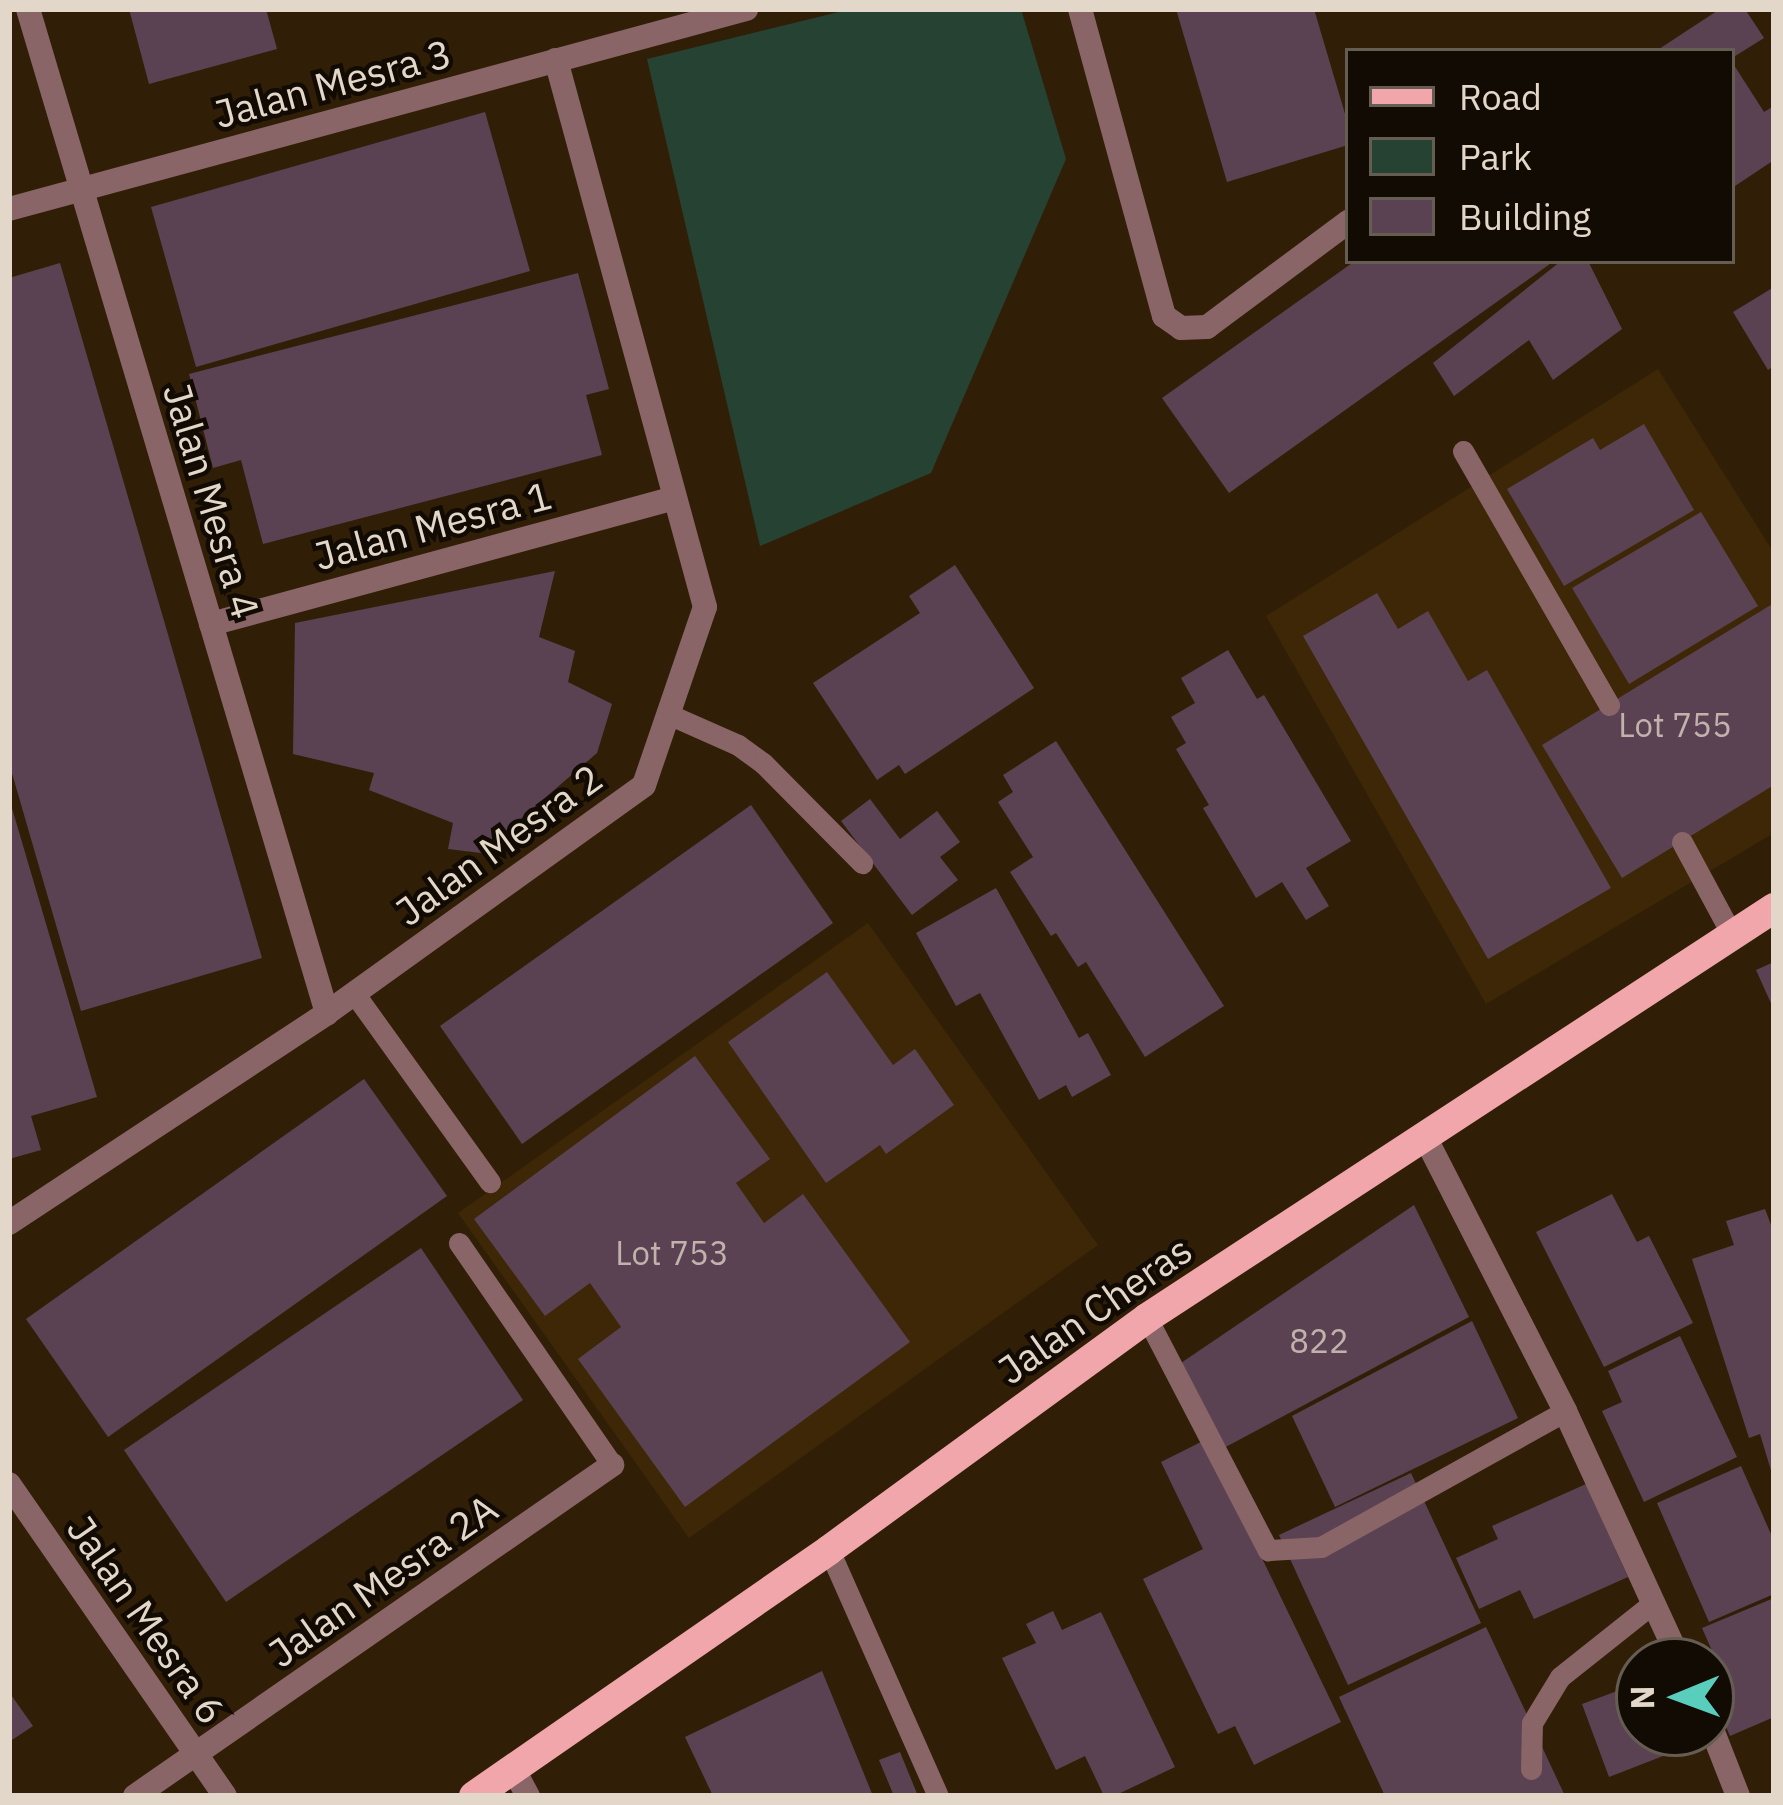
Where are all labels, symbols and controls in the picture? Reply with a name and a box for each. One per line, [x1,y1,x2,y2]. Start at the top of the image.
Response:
street label: Jalan Mesra 3 [210,30,456,138]
legend [1345,48,1735,264]
text: Road [1459,73,1542,120]
text: Park [1459,133,1532,180]
text: Building [1459,193,1591,240]
street label: Jalan Mesra 4 [153,378,269,624]
street label: Jalan Mesra 1 [310,472,556,580]
house number: Lot 755 [1618,705,1732,745]
street label: Jalan Mesra 2 [387,755,611,935]
street label: Jalan Cheras [989,1226,1201,1394]
house number: Lot 753 [615,1233,729,1273]
house number: 822 [1289,1321,1349,1361]
street label: Jalan Mesra 2A [260,1485,506,1677]
street label: Jalan Mesra 6 [57,1507,235,1733]
north arrow [1615,1637,1735,1757]
text: N [1620,1685,1663,1710]

